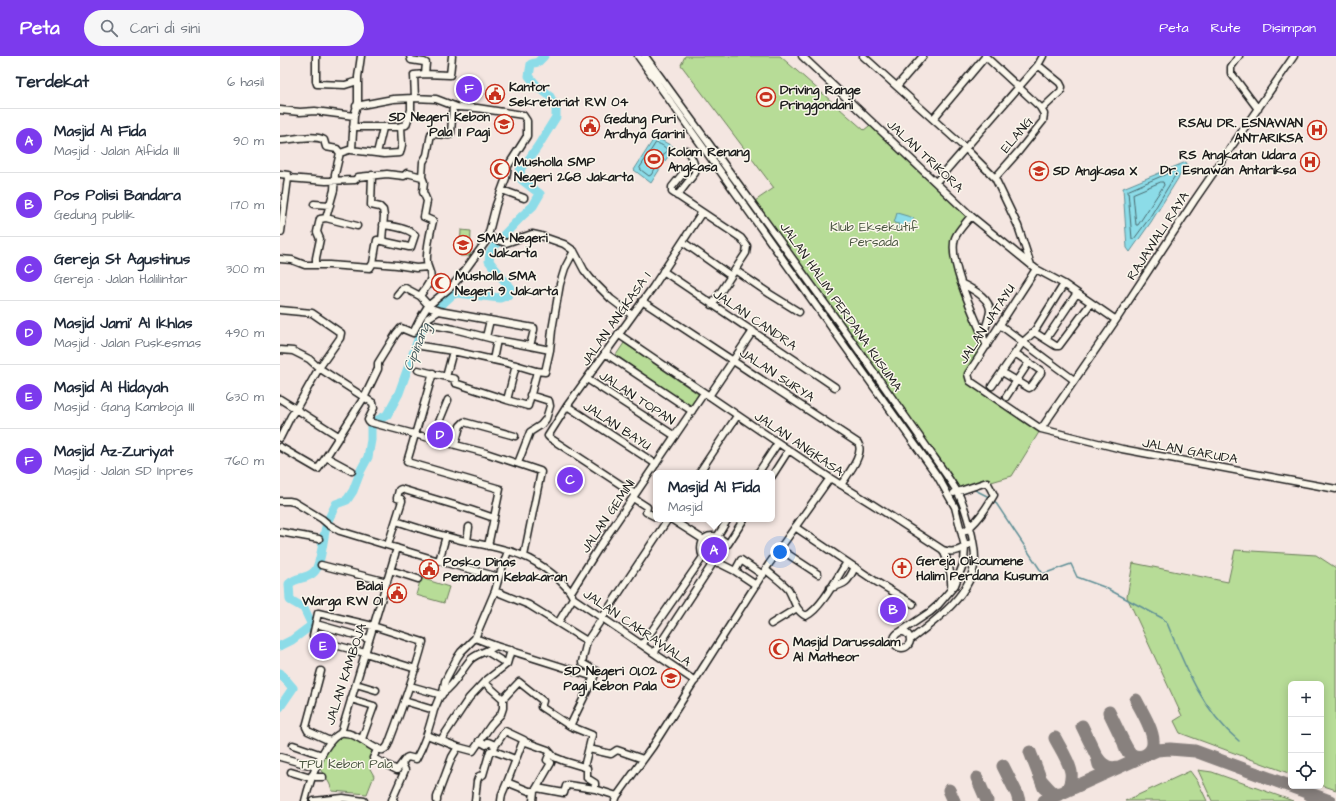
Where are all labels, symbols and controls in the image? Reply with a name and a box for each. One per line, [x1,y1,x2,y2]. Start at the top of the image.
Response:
search box [84,10,364,46]
text: Peta [20,15,60,42]
icon: search [98,17,120,39]
text: Cari di sini [130,18,200,39]
text: Peta [1159,18,1189,38]
text: Rute [1211,18,1241,38]
text: Disimpan [1263,18,1316,38]
text: Terdekat [16,70,89,94]
text: 6 hasil [227,73,264,91]
pin: F [456,74,482,104]
place label: Kantor Sekretariat RW 04 [508,78,629,111]
place label: Driving Range Pringgondani [780,81,861,116]
public building icon: Kantor Sekretariat RW 04 [484,83,506,105]
sports icon: Driving Range Pringgondani [755,86,777,108]
place label: SD Negeri Kebon Pala 11 Pagi [388,108,491,143]
place label: Gedung Puri Ardhya Garini [604,110,686,144]
school or university icon: SD Negeri Kebon Pala 11 Pagi [493,113,515,135]
street label: ELANG [997,113,1037,157]
place label: RSAU DR. ESNAWAN ANTARIKSA [1179,114,1304,147]
public building icon: Gedung Puri Ardhya Garini [579,115,601,137]
street label: JALAN TRIKORA [883,116,968,197]
hospital icon: RSAU DR. ESNAWAN ANTARIKSA [1306,119,1328,141]
text: Masjid Al Fida [54,121,146,142]
text: A [25,132,33,150]
text: 90 m [233,132,264,150]
text: Masjid · Jalan Alfida III [54,142,179,160]
place label: Kolam Renang Angkasa [668,143,750,178]
place label: RS Angkatan Udara Dr. Esnawan Antariksa [1160,146,1296,179]
sports icon: Kolam Renang Angkasa [643,148,665,170]
hospital icon: RS Angkatan Udara Dr. Esnawan Antariksa [1299,151,1321,173]
place label: Musholla SMP Negeri 268 Jakarta [514,153,634,188]
mosque icon: Musholla SMP Negeri 268 Jakarta [489,158,511,180]
school or university icon: SD Angkasa X [1028,160,1050,182]
place label: SD Angkasa X [1052,162,1137,182]
text: Pos Polisi Bandara [54,185,181,206]
street label: RAJAWALI RAYA [1123,188,1194,284]
text: B [24,196,34,214]
text: 170 m [231,196,264,214]
text: Gedung publik [54,206,135,224]
park label: Klub Eksekutif Persada [830,218,918,251]
street label: JALAN HALIM PERDANA KUSUMA [776,219,907,396]
place label: SMA Negeri 9 Jakarta [476,229,549,262]
school or university icon: SMA Negeri 9 Jakarta [452,234,474,256]
text: Gereja St Agustinus [54,249,190,270]
text: C [24,260,34,278]
text: 300 m [226,260,264,278]
place label: Musholla SMA Negeri 9 Jakarta [455,267,558,302]
street label: JALAN ANGKASA 1 [577,268,655,370]
text: Gereja · Jalan Halilintar [54,270,187,288]
mosque icon: Musholla SMA Negeri 9 Jakarta [430,272,452,294]
street label: JALAN JATAYU [954,281,1020,367]
street label: JALAN CANDRA [710,285,801,355]
text: Masjid Jami' Al Ikhlas [54,313,193,334]
water label: Cipinang [398,319,436,374]
text: D [25,324,33,342]
text: 490 m [224,324,264,342]
text: Masjid · Jalan Puskesmas [54,334,201,352]
street label: JALAN SURYA [736,344,819,406]
street label: JALAN TOPAN [595,367,679,429]
text: Masjid Al Hidayah [54,377,168,398]
text: E [25,388,33,406]
text: 630 m [226,388,264,406]
street label: JALAN BAYU [580,397,654,455]
text: Masjid · Gang Kamboja III [54,398,194,416]
street label: JALAN ANGKASA [751,407,848,481]
pin: D [427,420,453,450]
street label: JALAN GARUDA [1141,434,1240,468]
text: Masjid Az-Zuriyat [54,441,174,462]
text: F [24,452,34,470]
text: 760 m [224,452,264,470]
text: Masjid · Jalan SD Inpres [54,462,193,480]
pin: C [557,465,583,495]
popup [653,470,775,522]
street label: JALAN GEMINI [577,476,639,556]
text: Masjid Al Fida [668,477,760,498]
text: Masjid [668,498,703,516]
pin: A [701,535,727,565]
your location [770,542,790,562]
place label: Gereja Oikoumene Halim Perdana Kusuma [916,552,1049,585]
place label: Posko Dinas Pemadam Kebakaran [443,553,568,586]
church icon: Gereja Oikoumene Halim Perdana Kusuma [891,557,913,579]
public building icon: Posko Dinas Pemadam Kebakaran [418,558,440,580]
place label: Balai Warga RW 01 [301,577,384,612]
public building icon: Balai Warga RW 01 [386,582,408,604]
street label: JALAN CAKRAWALA [579,585,695,671]
pin: B [880,595,906,625]
street label: JALAN KAMBOJA [321,620,371,727]
pin: E [310,631,336,661]
place label: Masjid Darussalam Al Matheor [793,633,901,666]
mosque icon: Masjid Darussalam Al Matheor [768,638,790,660]
place label: SD Negeri 01,02 Pagi Kebon Pala [563,662,658,697]
school or university icon: SD Negeri 01,02 Pagi Kebon Pala [660,667,682,689]
map controls [1288,681,1324,789]
button: + [1288,681,1324,717]
button: − [1288,717,1324,753]
button: locate [1288,753,1324,789]
park label: TPU Kebon Pala [299,755,393,773]

